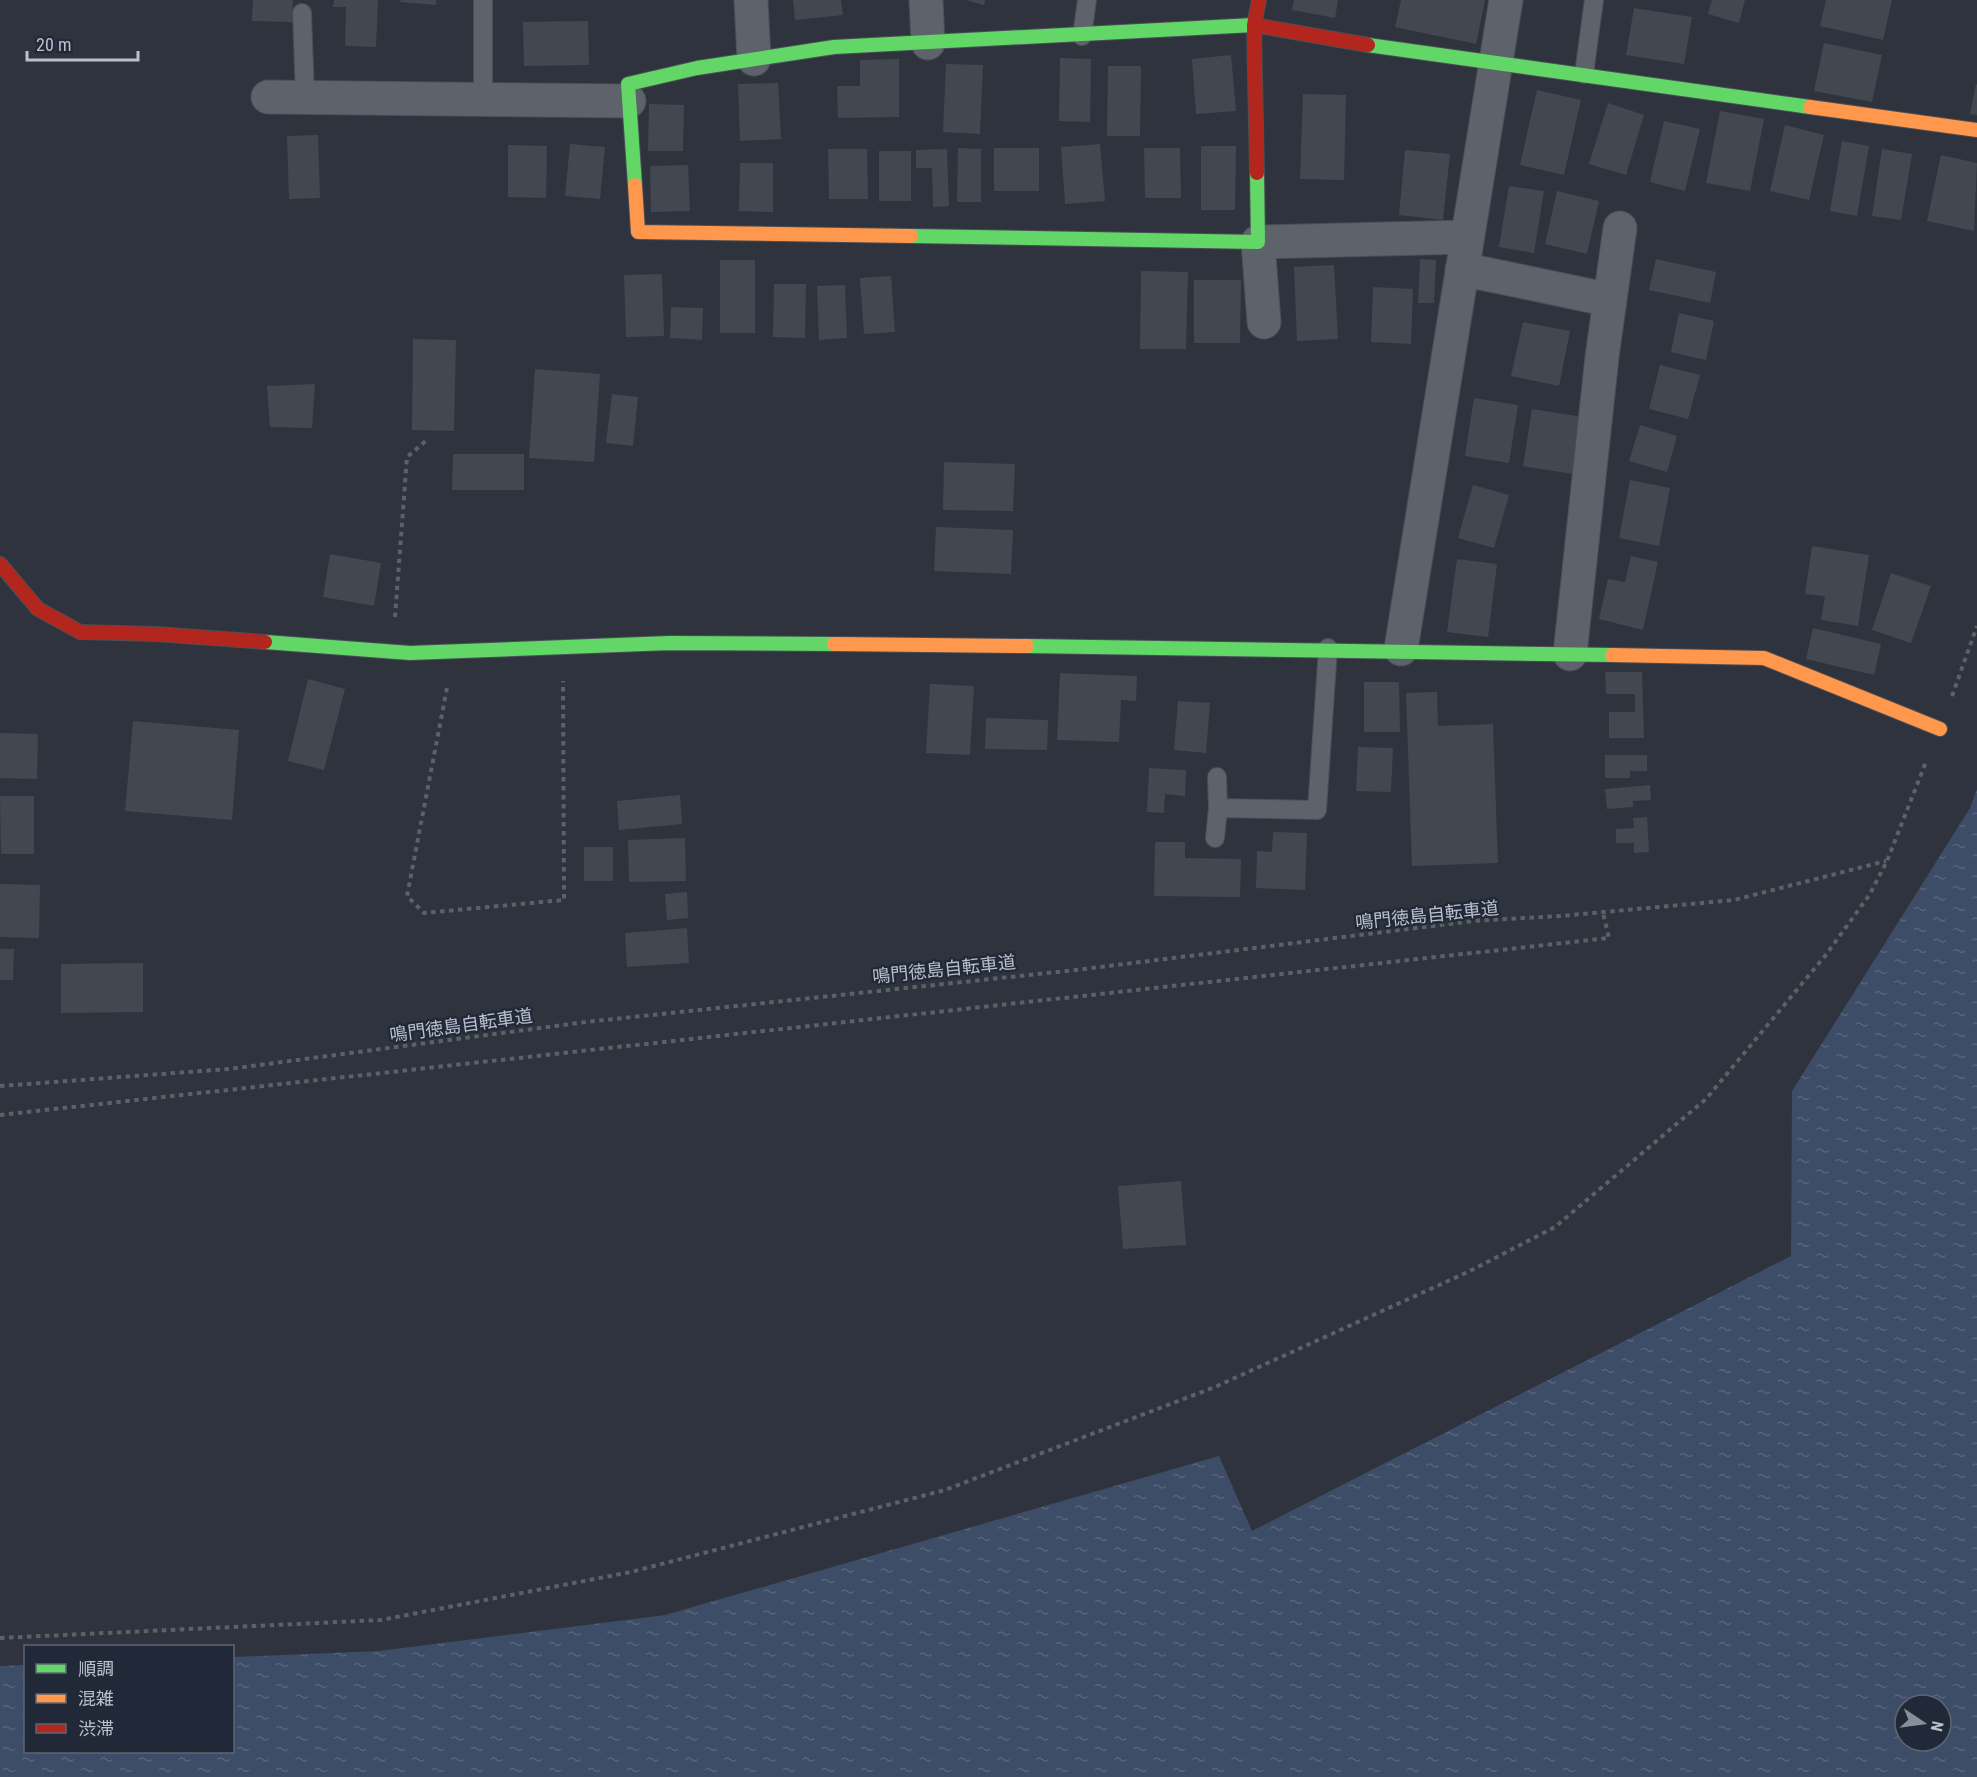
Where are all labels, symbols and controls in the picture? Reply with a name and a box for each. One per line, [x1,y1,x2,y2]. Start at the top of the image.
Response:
scale bar [27,24,138,62]
text: 20 m [36,34,71,55]
street label: 鳴門徳島自転車道 [1354,897,1500,933]
street label: 鳴門徳島自転車道 [871,951,1017,987]
street label: 鳴門徳島自転車道 [388,1005,534,1045]
legend [24,1645,234,1753]
text: 順調 [78,1658,114,1679]
text: 混雑 [78,1688,114,1709]
north arrow [1893,1693,1953,1753]
text: 渋滞 [78,1718,114,1739]
text: N [1927,1719,1947,1733]

